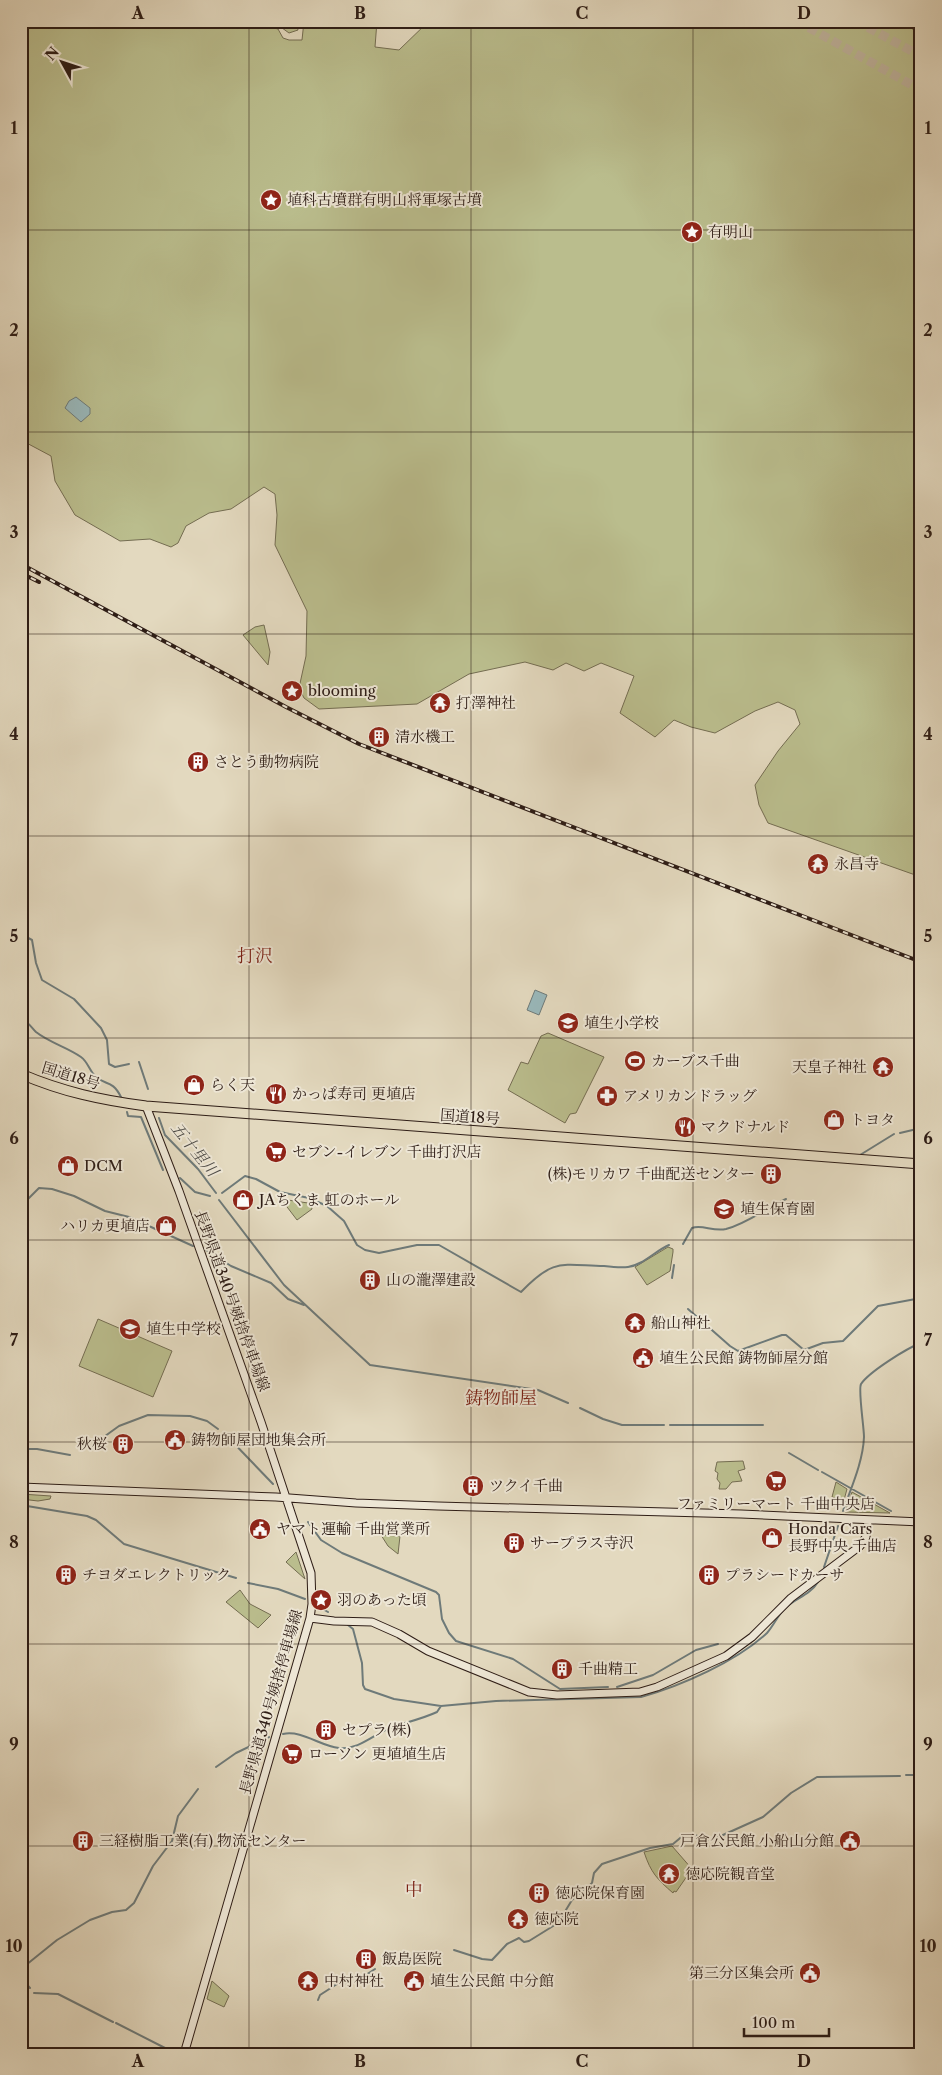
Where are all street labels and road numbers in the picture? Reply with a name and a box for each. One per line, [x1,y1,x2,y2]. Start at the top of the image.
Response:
street label: 国道18号 [40,1058,103,1093]
street label: 国道18号 [439,1105,501,1128]
street label: 長野県道340号姨捨停車場線 [191,1208,274,1394]
street label: 長野県道340号姨捨停車場線 [235,1607,306,1796]

